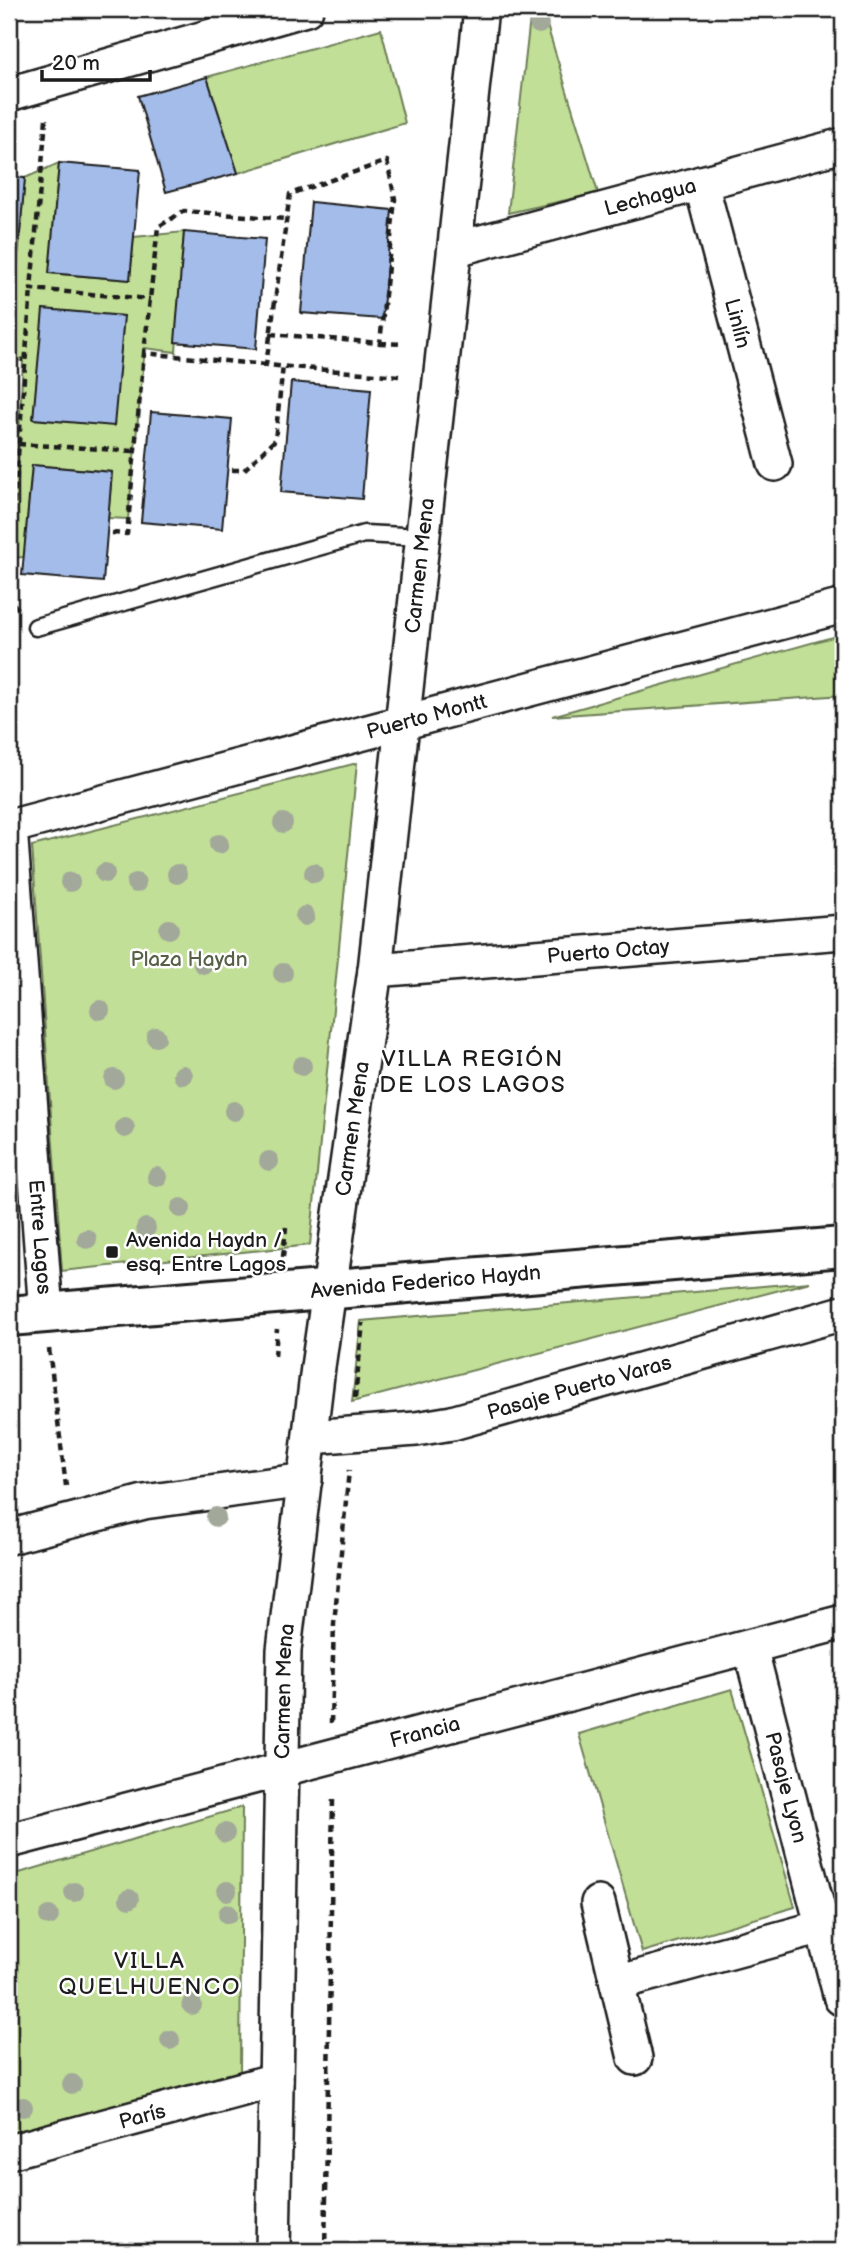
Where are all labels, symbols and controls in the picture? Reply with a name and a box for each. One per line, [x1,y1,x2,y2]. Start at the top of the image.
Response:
scale bar [42,38,150,82]
text: 20 m [52,51,100,76]
street label: Lechagua [601,173,699,221]
street label: Linlín [719,296,756,351]
street label: Carmen Mena [400,497,439,635]
street label: Puerto Montt [364,688,490,744]
street label: Puerto Octay [546,934,671,968]
park label: Plaza Haydn [130,947,248,972]
district label: VILLA REGIÓN DE LOS LAGOS [379,1045,567,1099]
street label: Carmen Mena [330,1059,374,1198]
street label: Entre Lagos [24,1178,57,1295]
place label: Avenida Haydn / esq. Entre Lagos [126,1228,286,1277]
marker: Avenida Haydn / esq. Entre Lagos [104,1244,120,1260]
street label: Avenida Federico Haydn [309,1260,542,1304]
street label: Pasaje Puerto Varas [484,1349,674,1425]
street label: Carmen Mena [270,1622,300,1759]
street label: Francia [387,1711,463,1753]
street label: Pasaje Lyon [760,1729,813,1845]
district label: VILLA QUELHUENCO [58,1947,242,2001]
street label: París [116,2098,168,2134]

